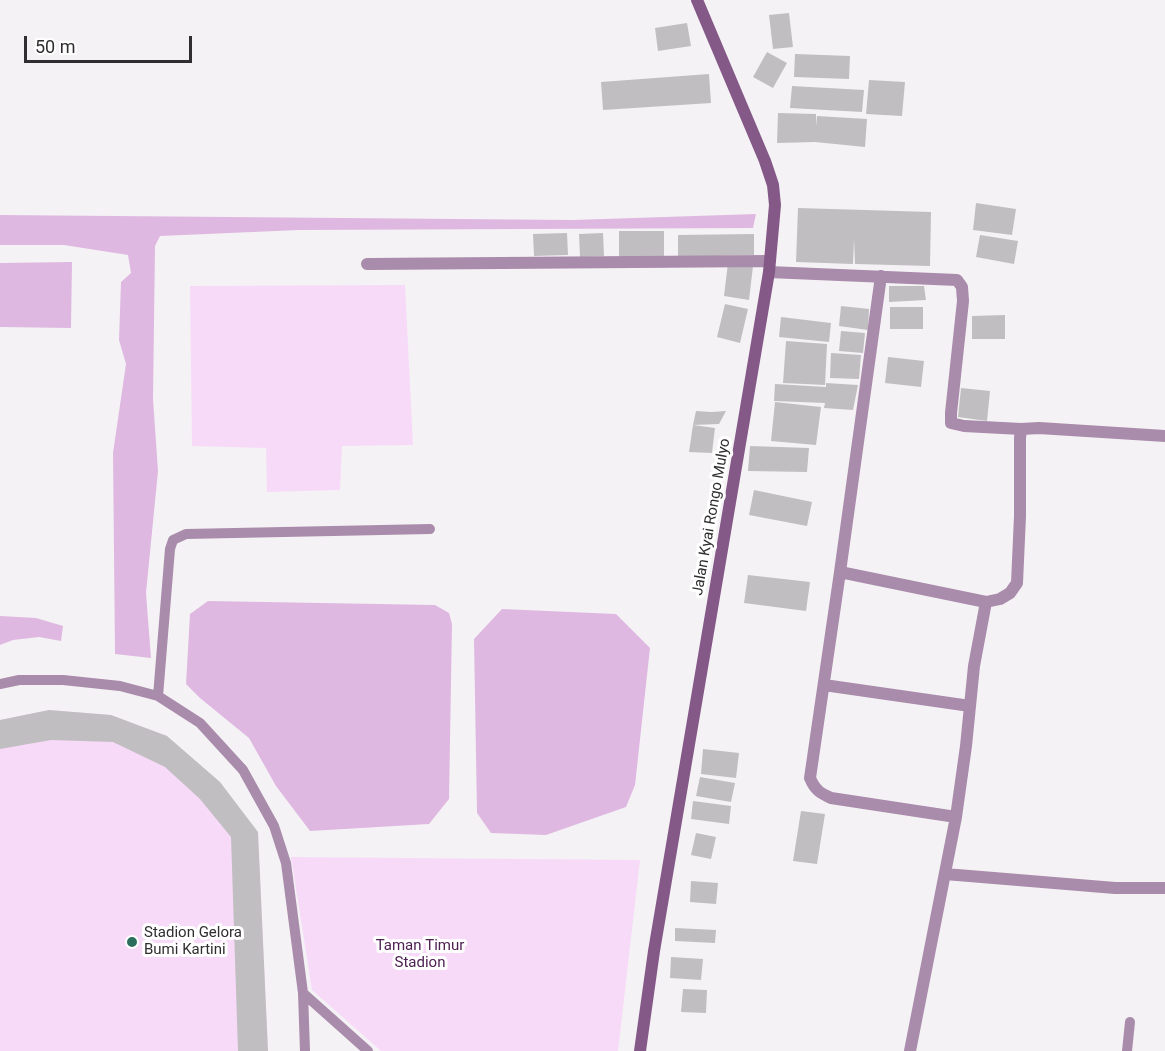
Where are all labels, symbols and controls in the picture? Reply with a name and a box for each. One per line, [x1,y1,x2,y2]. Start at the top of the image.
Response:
scale bar [27,24,195,62]
text: 50 m [35,36,75,57]
street label: Jalan Kyai Rongo Mulyo [689,437,735,597]
place label: Stadion Gelora Bumi Kartini [144,924,242,959]
marker: Stadion Gelora Bumi Kartini [125,935,139,949]
park label: Taman Timur Stadion [376,937,464,972]

